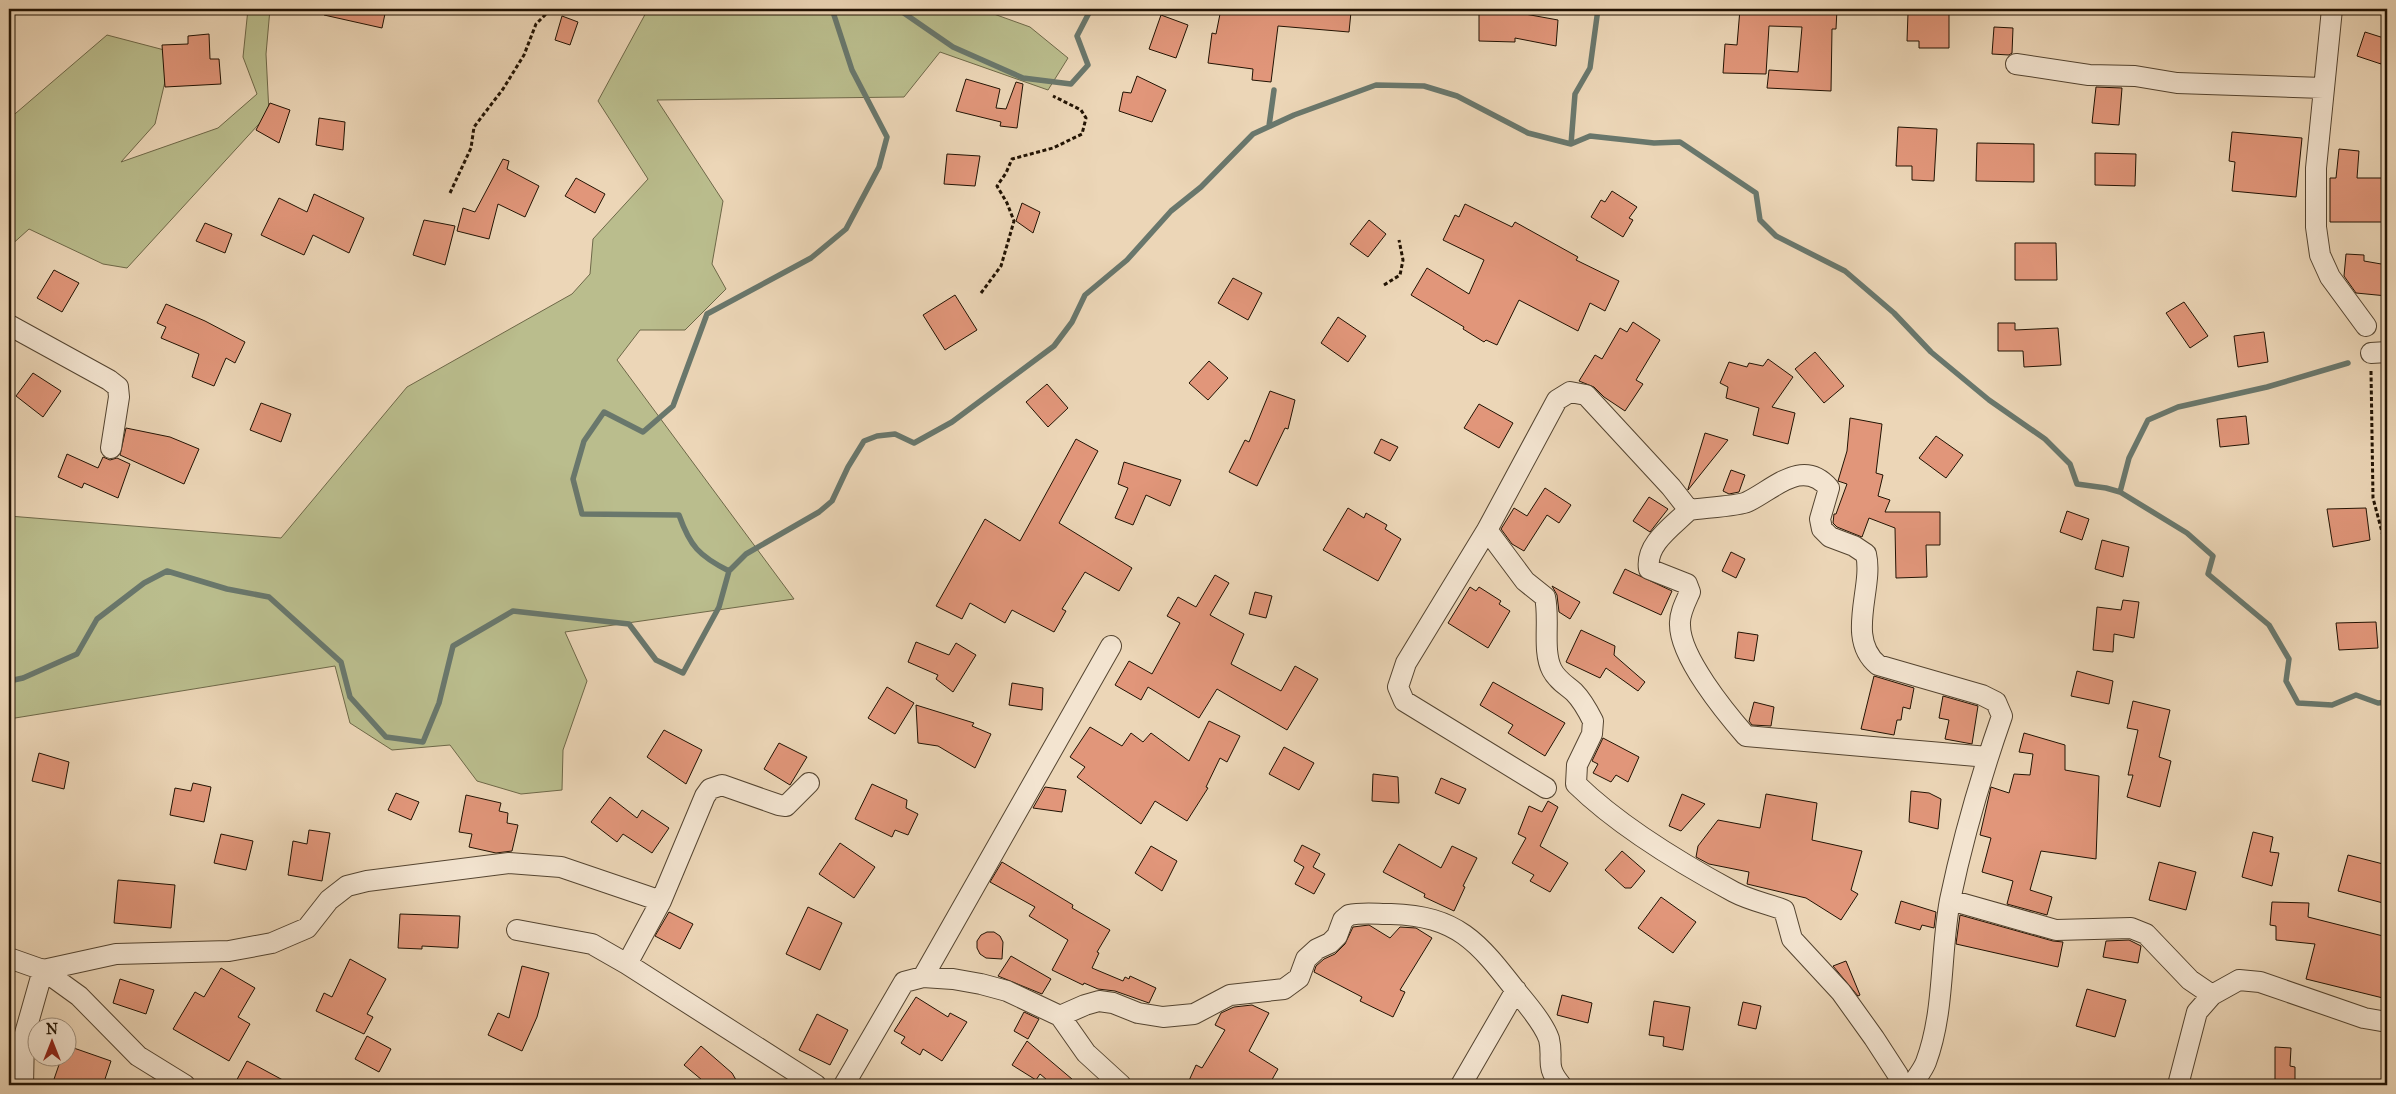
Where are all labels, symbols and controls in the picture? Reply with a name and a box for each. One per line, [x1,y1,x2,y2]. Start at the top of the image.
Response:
north arrow [28,1016,78,1066]
text: N [46,1021,58,1038]

